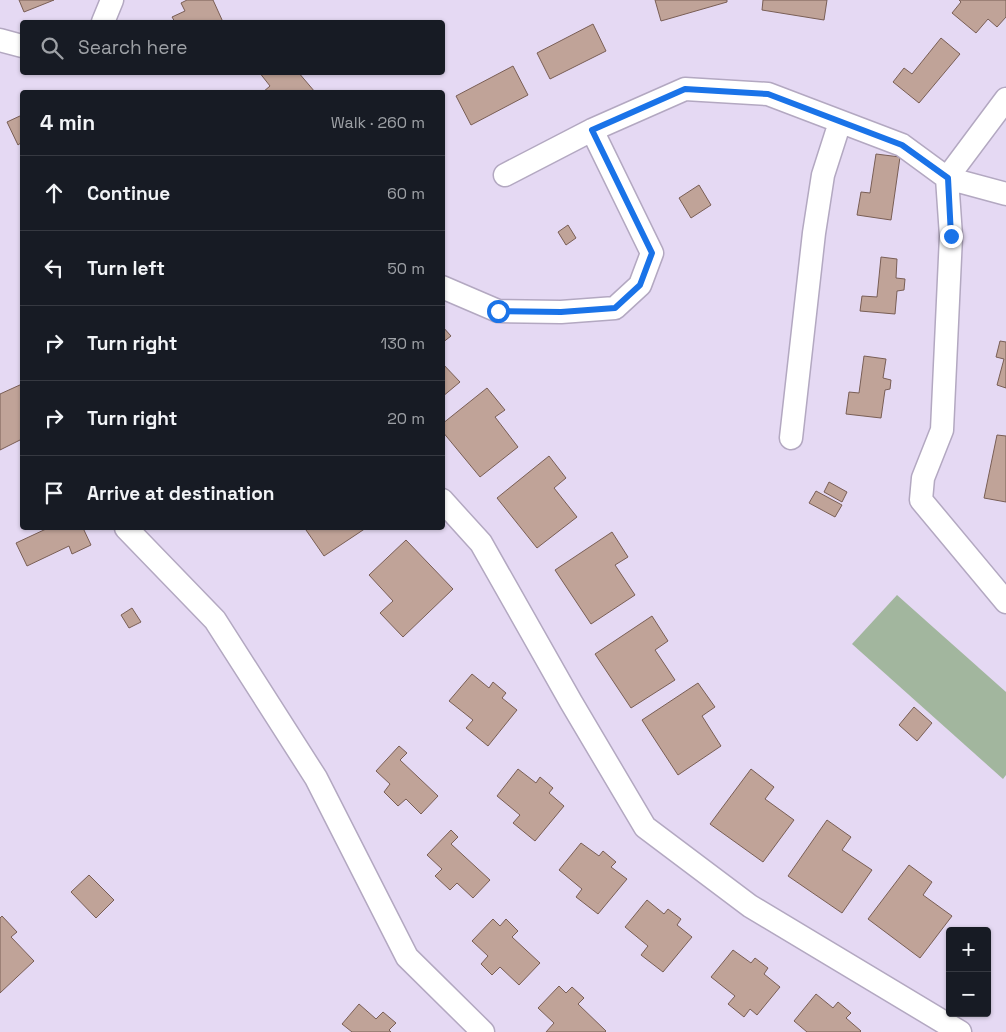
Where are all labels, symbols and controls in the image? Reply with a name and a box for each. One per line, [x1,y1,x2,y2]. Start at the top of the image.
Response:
search box [20,20,445,75]
icon: search [38,34,66,62]
text: Search here [78,35,188,60]
text: 4 min [40,109,95,136]
text: Walk · 260 m [331,112,425,133]
icon: ahead [40,179,68,207]
text: Continue [87,181,170,206]
text: 60 m [387,183,425,204]
route end [940,225,963,248]
icon: left [40,254,68,282]
text: Turn left [87,256,165,281]
text: 50 m [387,258,425,279]
route start [487,300,510,323]
icon: right [40,329,68,357]
text: Turn right [87,331,177,356]
text: 130 m [381,333,425,354]
icon: right [40,404,68,432]
text: Turn right [87,406,177,431]
text: 20 m [387,408,425,429]
icon: arrive [40,479,68,507]
text: Arrive at destination [87,481,275,506]
map controls [946,927,991,1017]
button: + [946,927,991,972]
button: − [946,972,991,1017]

